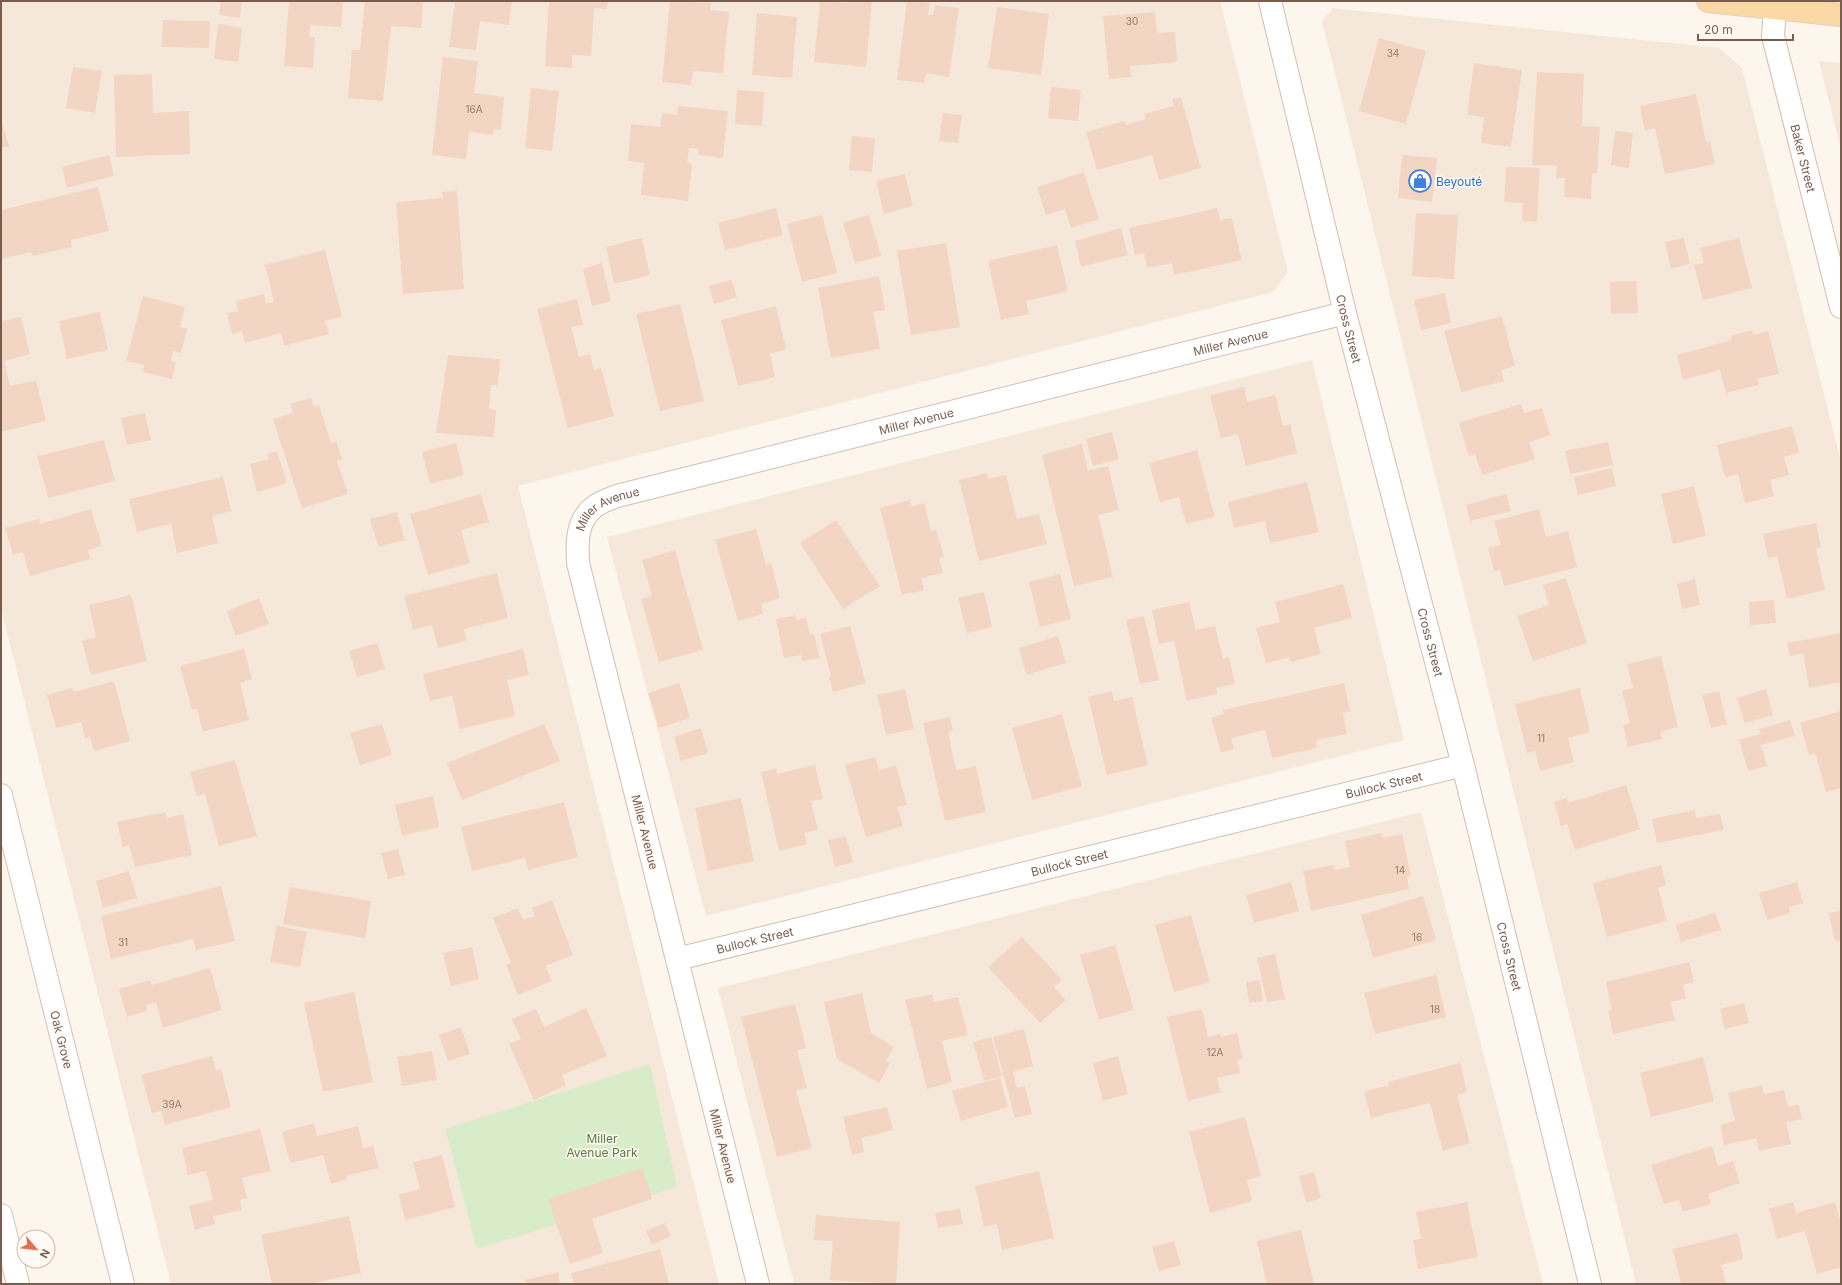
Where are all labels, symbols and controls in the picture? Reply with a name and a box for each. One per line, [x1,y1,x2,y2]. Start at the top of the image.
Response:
house number: 30 [1126,15,1138,27]
scale bar [1698,16,1793,42]
text: 20 m [1704,22,1733,37]
house number: 34 [1387,47,1399,59]
house number: 16A [465,103,483,115]
street label: Baker Street [1788,122,1819,194]
shop icon: Beyouté [1407,168,1433,194]
place label: Beyouté [1436,174,1482,189]
street label: Cross Street [1333,293,1365,365]
street label: Miller Avenue [1191,325,1269,358]
street label: Miller Avenue [877,404,955,437]
street label: Miller Avenue [572,483,641,533]
street label: Cross Street [1415,606,1447,678]
house number: 11 [1537,732,1545,744]
street label: Bullock Street [1344,768,1424,801]
street label: Miller Avenue [628,793,662,871]
street label: Bullock Street [1029,845,1109,879]
house number: 14 [1395,864,1405,876]
street label: Cross Street [1494,920,1525,992]
street label: Bullock Street [715,923,795,957]
house number: 16 [1412,931,1422,943]
house number: 31 [118,936,128,948]
house number: 18 [1430,1003,1440,1015]
street label: Oak Grove [48,1009,77,1070]
house number: 12A [1206,1046,1224,1058]
house number: 39A [162,1098,182,1110]
street label: Miller Avenue [706,1107,740,1185]
park label: Miller Avenue Park [566,1131,638,1160]
north arrow [16,1229,56,1269]
text: N [37,1247,53,1261]

